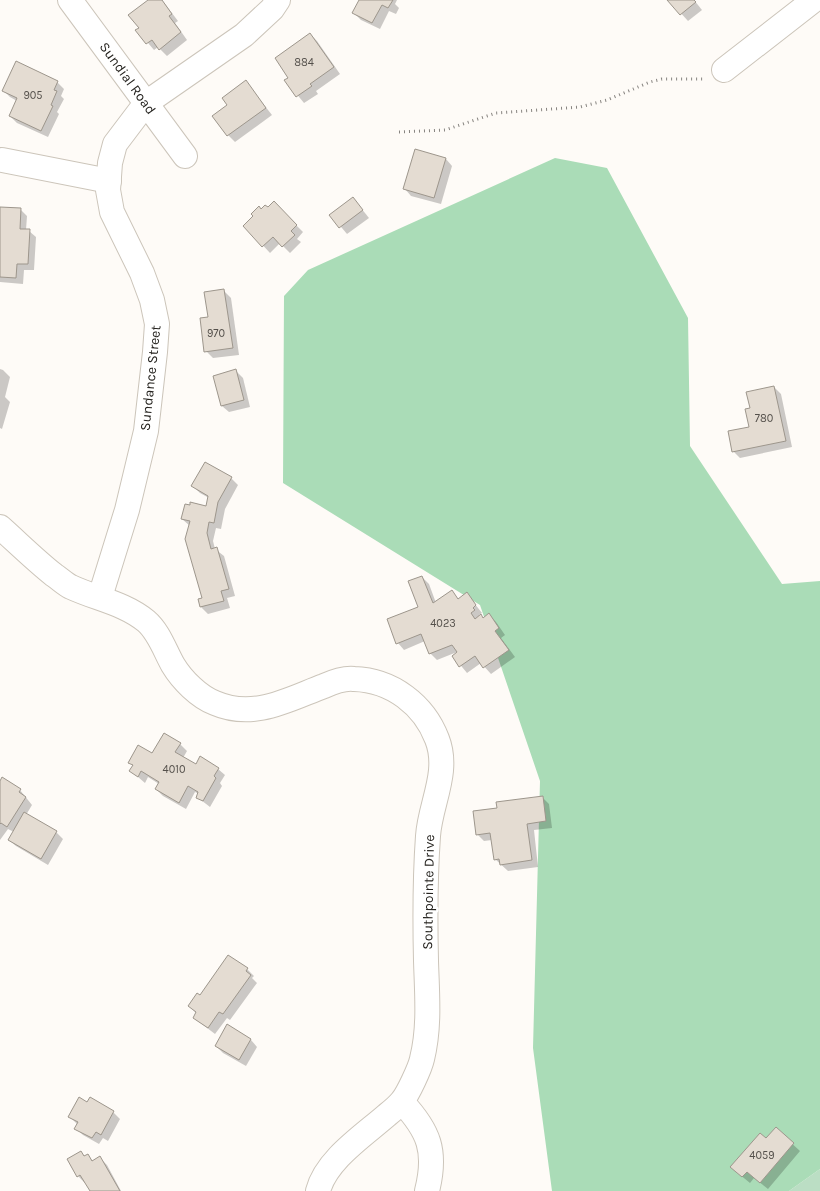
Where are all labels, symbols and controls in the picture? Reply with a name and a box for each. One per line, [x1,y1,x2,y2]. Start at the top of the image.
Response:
street label: Sundial Road [96,39,159,118]
house number: 884 [294,56,314,69]
house number: 905 [23,89,43,102]
street label: Sundance Street [137,324,164,432]
house number: 970 [207,327,225,340]
house number: 780 [755,412,773,425]
house number: 4023 [430,617,456,630]
house number: 4010 [163,763,185,776]
street label: Southpointe Drive [419,834,438,950]
house number: 4059 [749,1149,775,1162]

